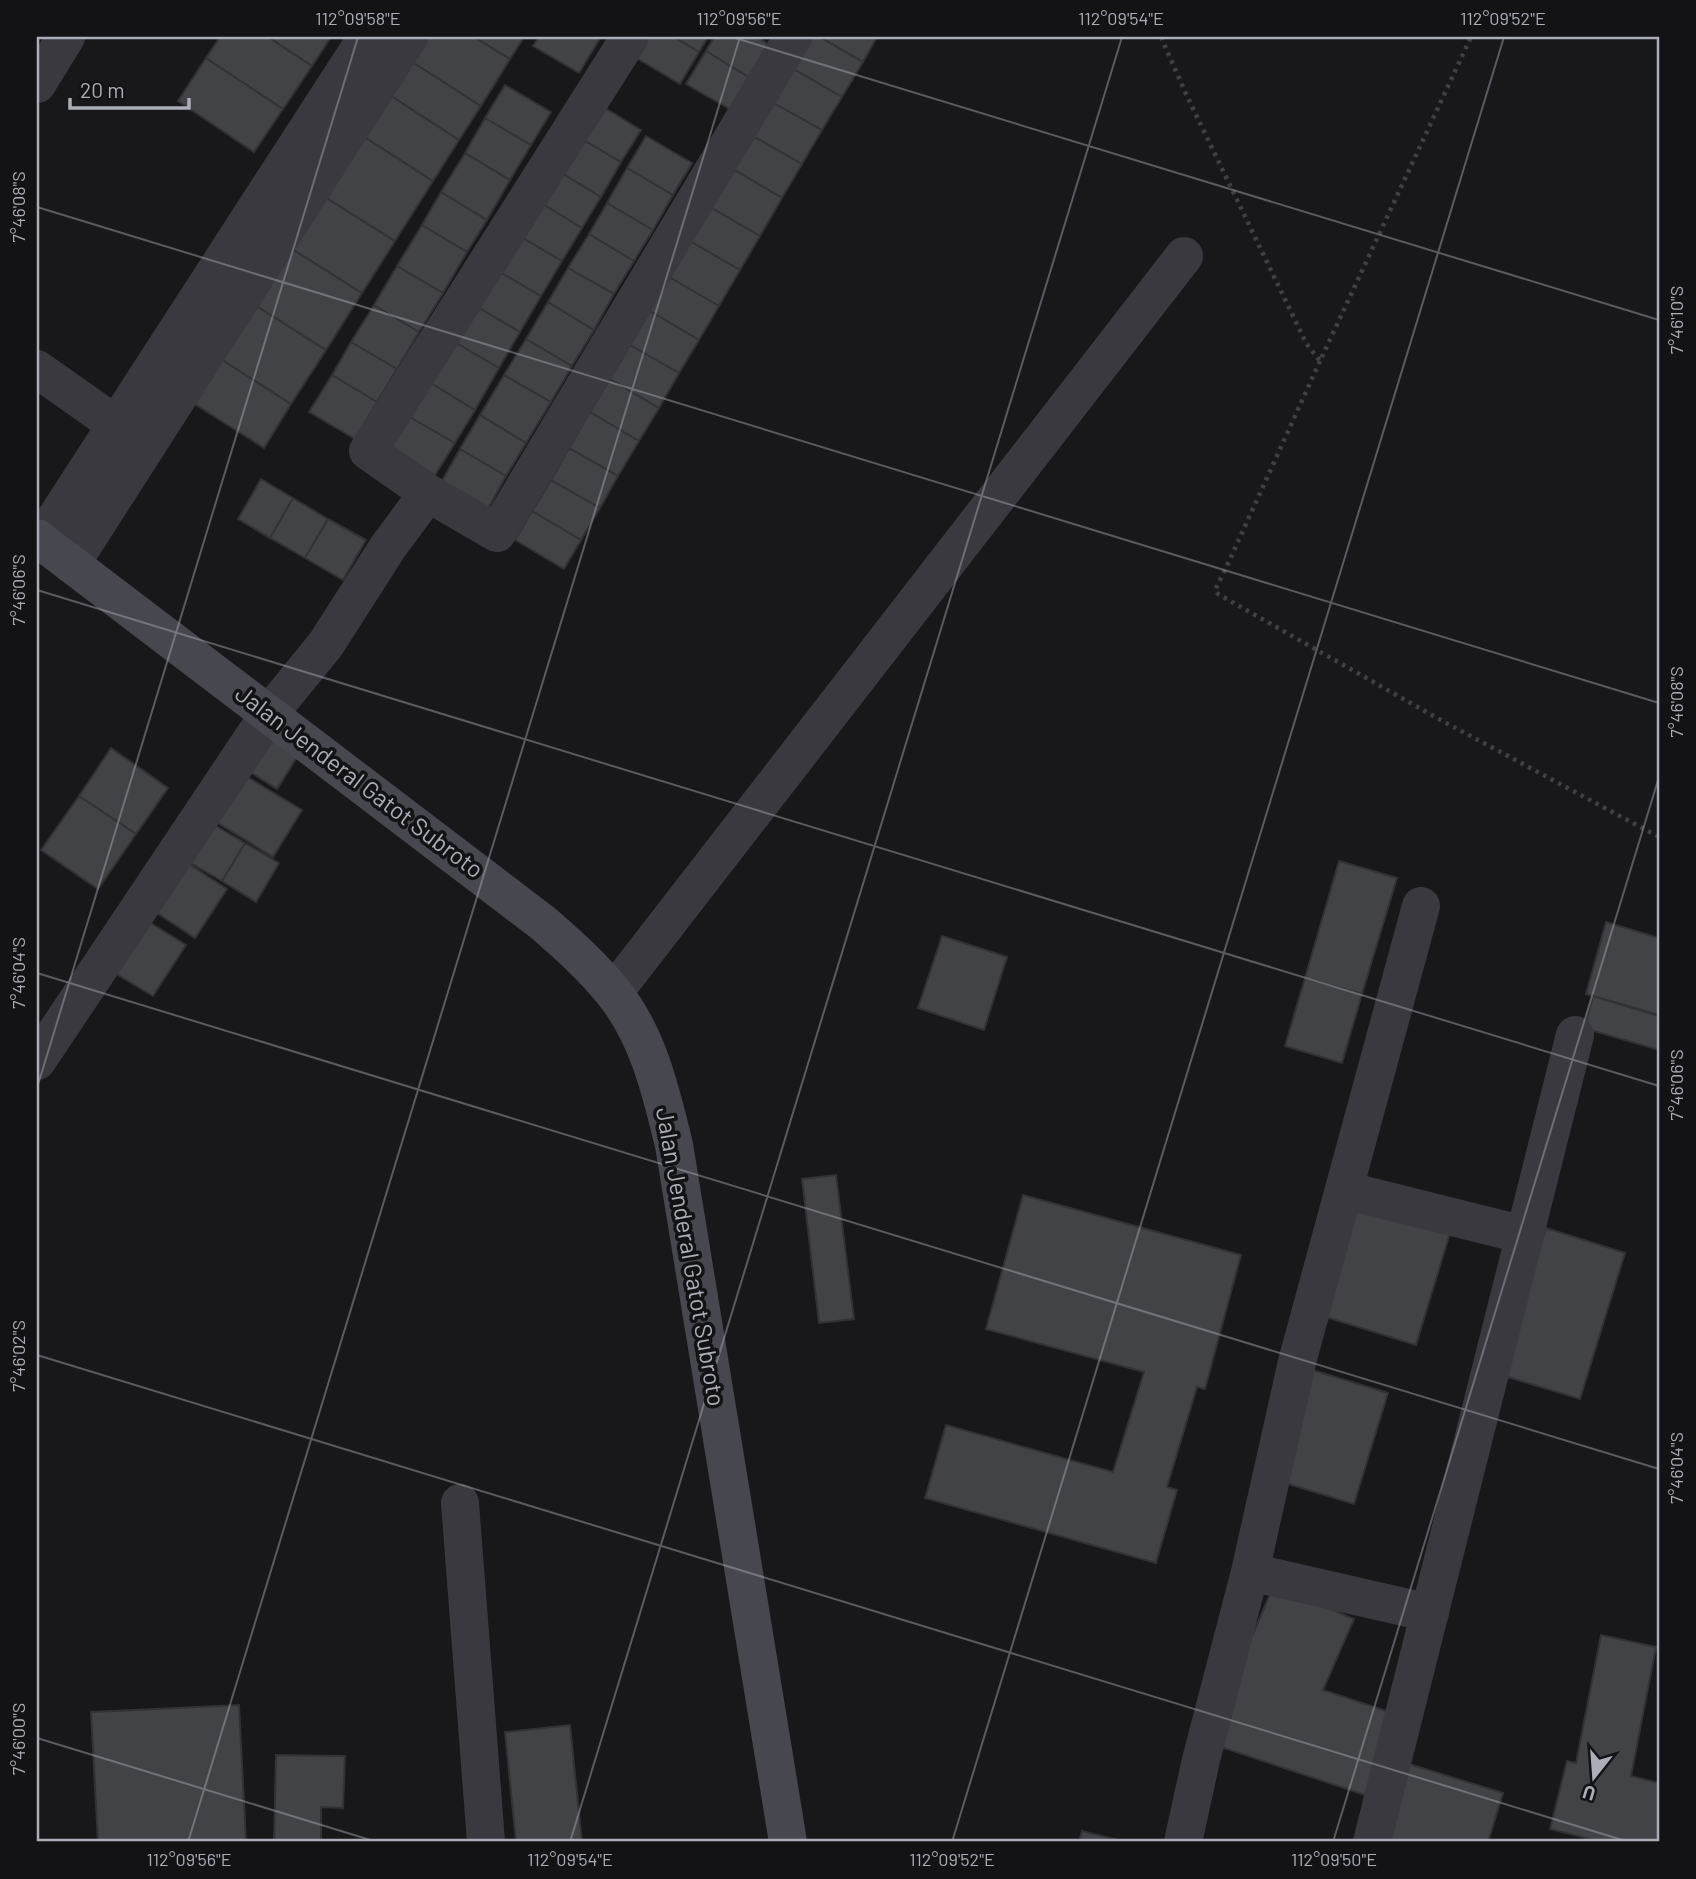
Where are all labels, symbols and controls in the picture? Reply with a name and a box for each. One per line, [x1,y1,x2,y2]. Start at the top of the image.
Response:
text: 112°09'58"E [315,7,401,29]
text: 112°09'56"E [696,7,782,29]
text: 112°09'54"E [1078,7,1164,29]
text: 112°09'52"E [1460,7,1546,29]
scale bar [70,66,189,110]
text: 20 m [80,77,125,102]
text: 7°46'08"S [7,171,29,243]
text: 7°46'10"S [1665,286,1687,354]
text: 7°46'06"S [7,554,29,626]
text: 7°46'08"S [1665,666,1687,738]
street label: Jalan Jenderal Gatot Subroto [230,678,490,883]
text: 7°46'04"S [7,937,29,1009]
text: 7°46'06"S [1665,1049,1687,1121]
street label: Jalan Jenderal Gatot Subroto [651,1105,732,1408]
text: 7°46'02"S [7,1320,29,1392]
text: 7°46'04"S [1665,1432,1687,1504]
text: 7°46'00"S [7,1703,29,1775]
north arrow [1560,1742,1630,1812]
text: U [1580,1781,1598,1806]
text: 112°09'56"E [146,1848,232,1870]
text: 112°09'54"E [527,1848,613,1870]
text: 112°09'52"E [909,1848,995,1870]
text: 112°09'50"E [1291,1848,1377,1870]

